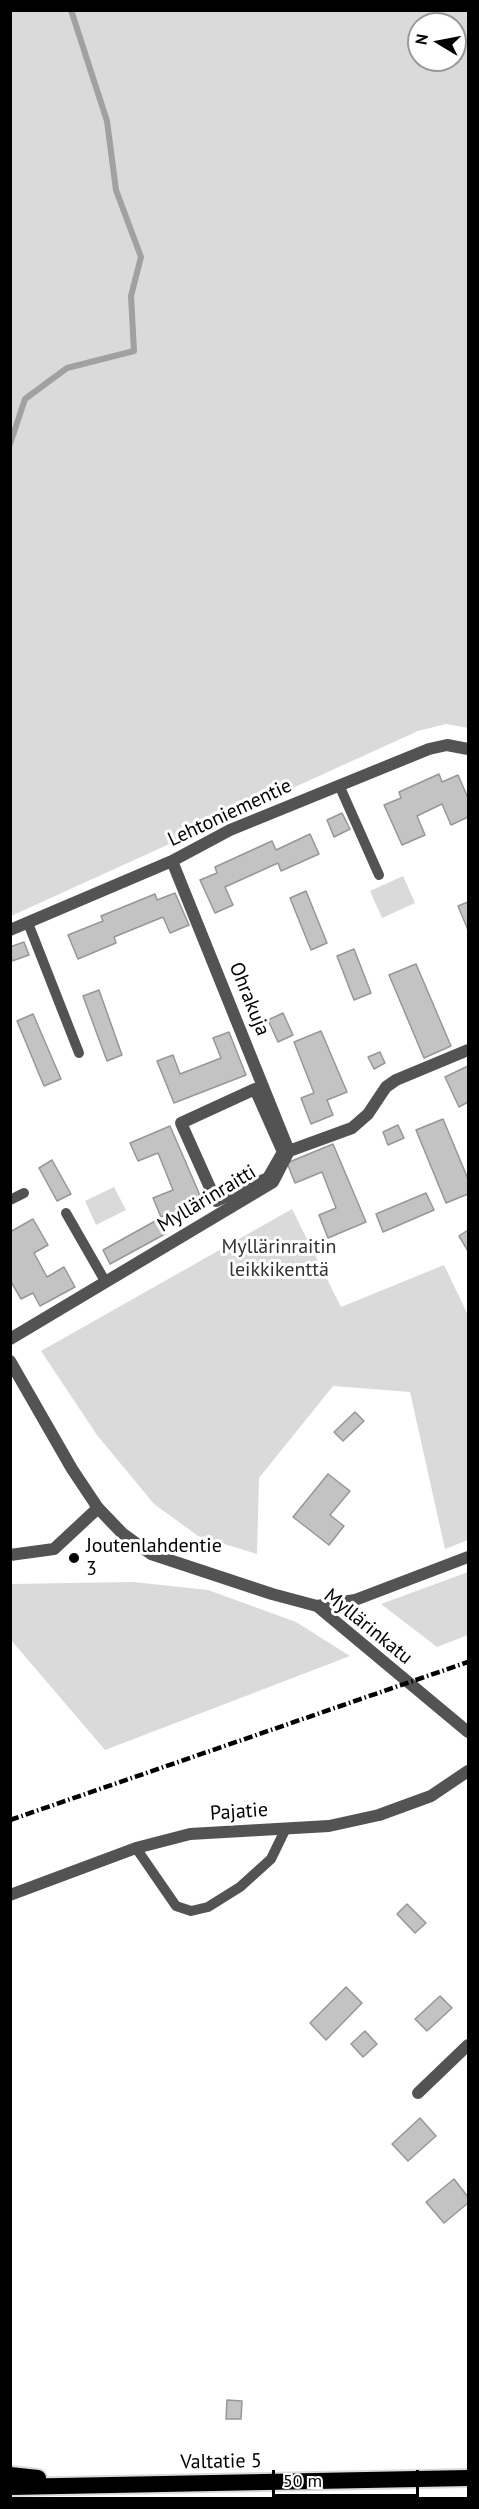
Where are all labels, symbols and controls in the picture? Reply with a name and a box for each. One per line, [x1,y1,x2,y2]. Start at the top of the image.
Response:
north arrow [407,12,467,72]
text: N [410,32,432,46]
street label: Lehtoniementie [164,774,296,852]
street label: Ohrakuja [223,959,275,1039]
street label: Myllärinraitti [153,1160,261,1238]
park label: Myllärinraitin leikkikenttä [222,1235,336,1282]
place label: Joutenlahdentie 3 [86,1534,222,1581]
marker: Joutenlahdentie 3 [67,1551,81,1565]
street label: Myllärinkatu [319,1584,417,1670]
street label: Pajatie [209,1798,269,1826]
street label: Valtatie 5 [180,2449,262,2475]
scale bar [275,2458,422,2496]
text: 50 m [283,2469,322,2492]

